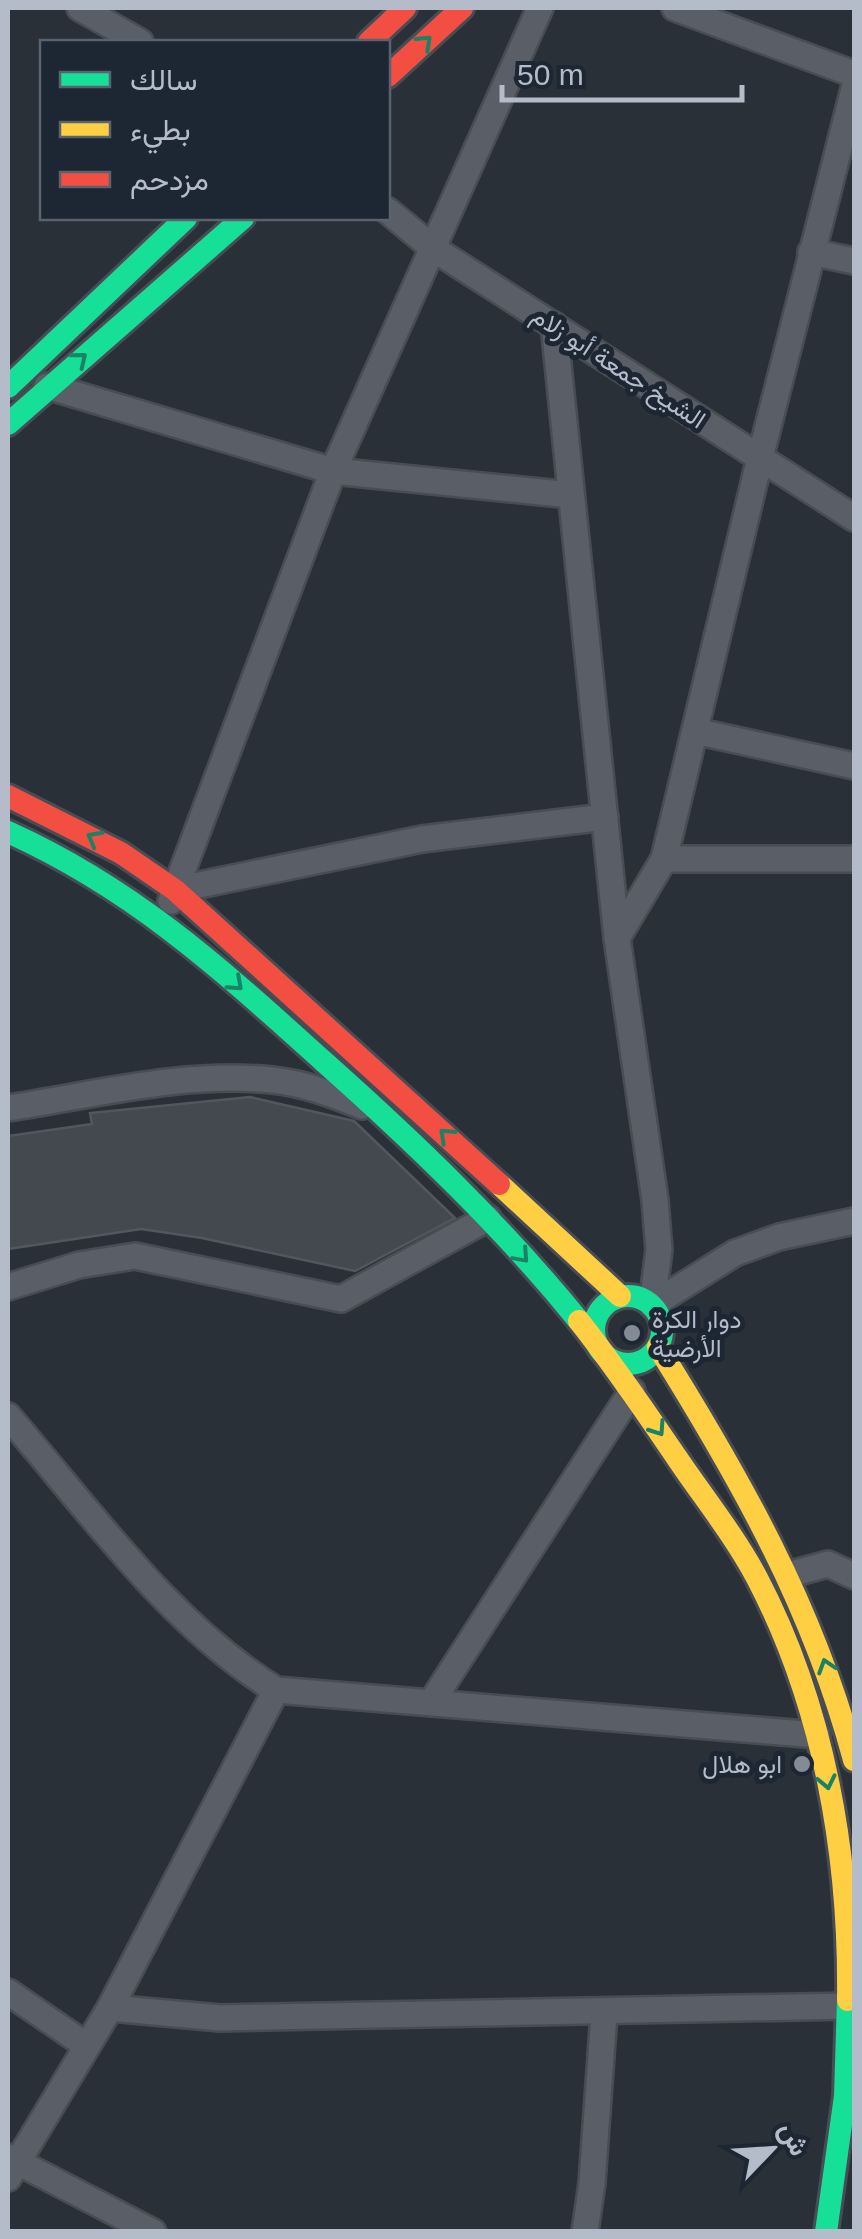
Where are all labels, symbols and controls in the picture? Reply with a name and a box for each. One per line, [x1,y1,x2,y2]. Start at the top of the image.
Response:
one-way arrow [413,36,432,54]
legend [40,40,390,220]
scale bar [502,40,742,102]
text: 50 m [517,58,584,91]
text: سالك [130,63,197,96]
text: بطيء [130,113,191,154]
text: مزدحم [130,163,209,199]
street label: الشيخ جمعة أبو زلام [525,300,711,437]
one-way arrow [69,353,87,371]
one-way arrow [87,831,105,850]
one-way arrow [225,972,243,990]
one-way arrow [439,1129,458,1147]
one-way arrow [511,1244,529,1263]
place label: دوار الكرة الأرضية [652,1305,742,1364]
marker: دوار الكرة الأرضية [621,1322,643,1344]
one-way arrow [646,1418,664,1437]
one-way arrow [817,1659,838,1676]
place label: ابو هلال [702,1750,782,1780]
marker: ابو هلال [791,1753,813,1775]
one-way arrow [815,1774,836,1791]
north arrow [722,2099,822,2199]
text: ش [772,2117,815,2161]

